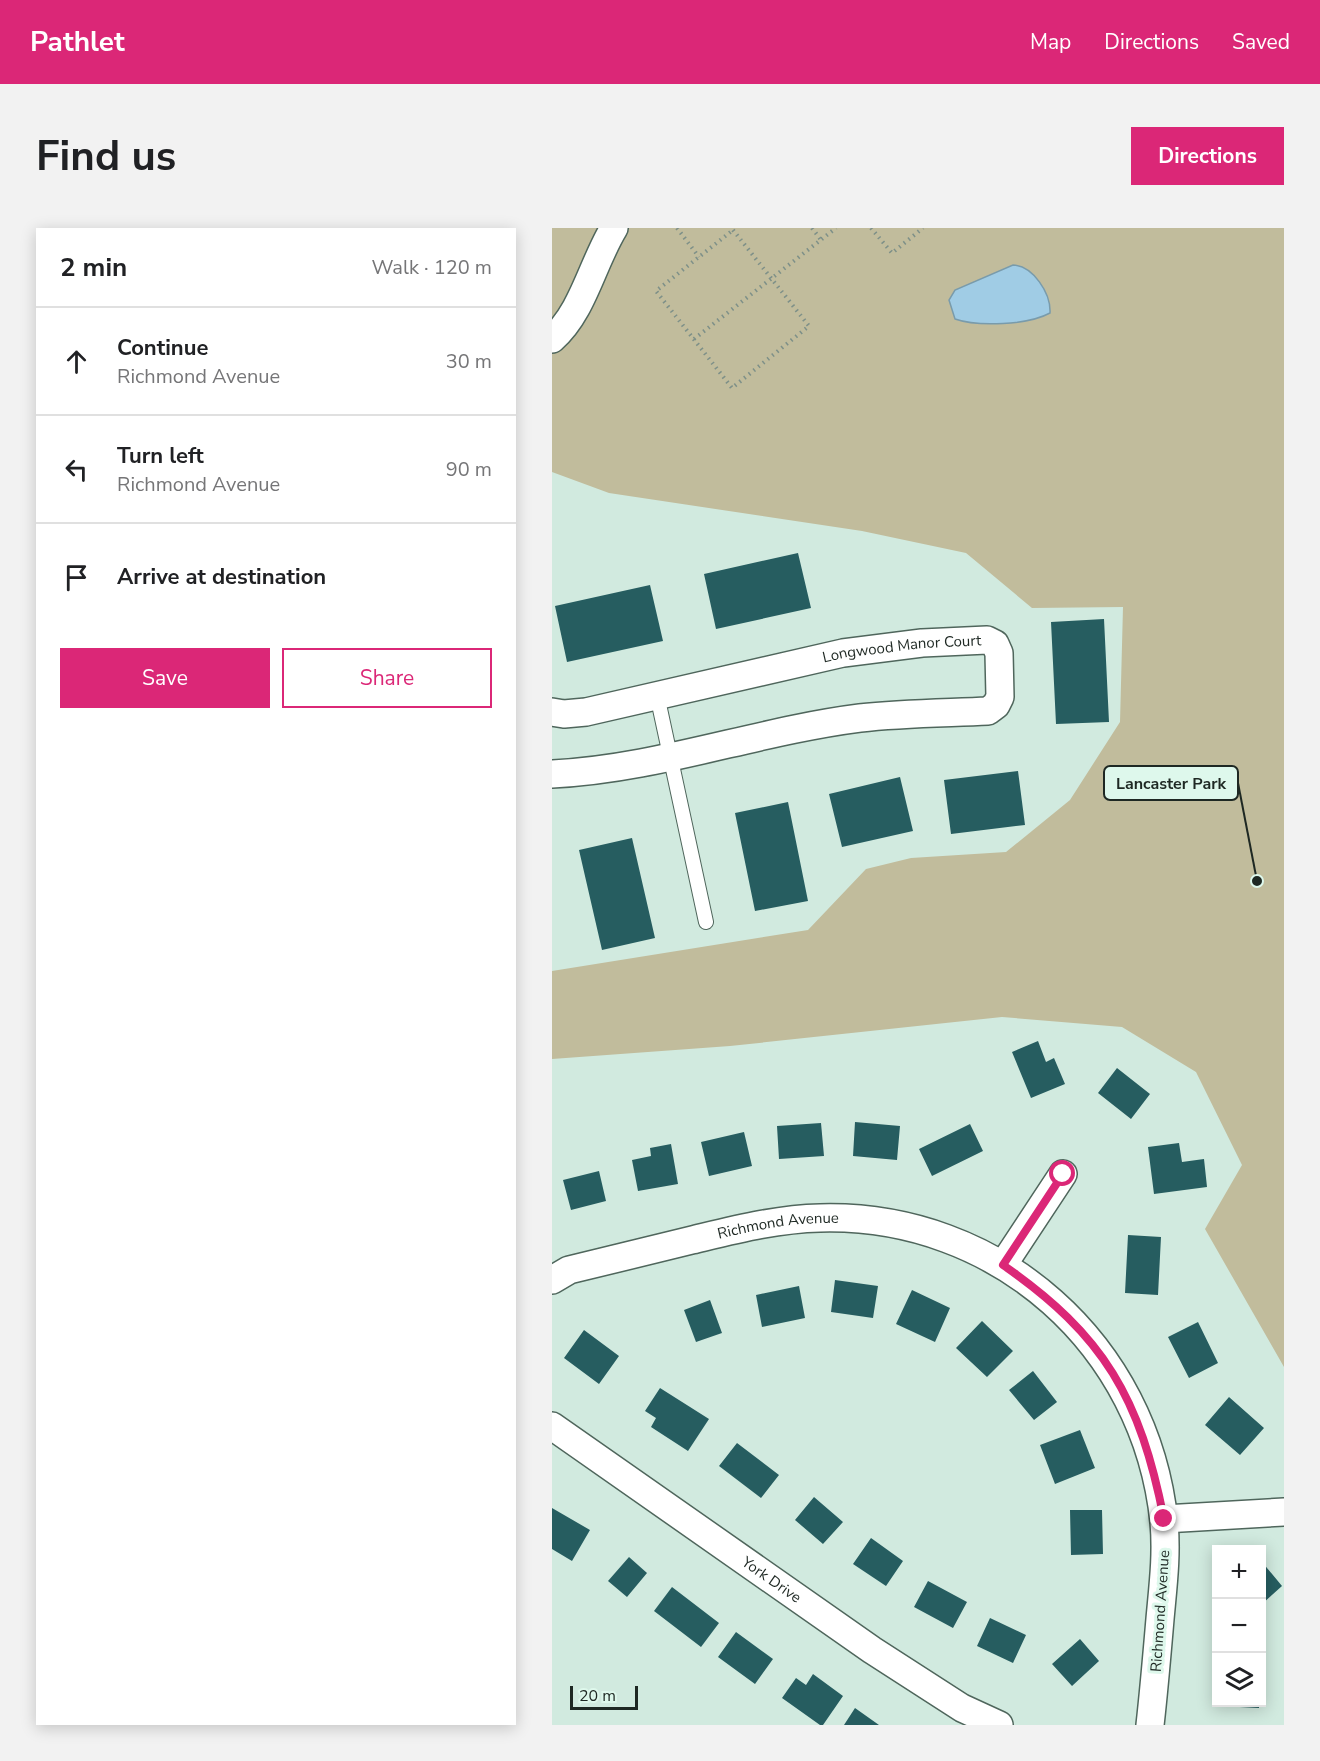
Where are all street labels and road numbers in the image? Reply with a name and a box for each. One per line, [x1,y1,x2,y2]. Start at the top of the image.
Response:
street label: Longwood Manor Court [820,630,982,667]
street label: Richmond Avenue [715,1208,839,1244]
street label: Richmond Avenue [1146,1549,1174,1673]
street label: York Drive [737,1551,805,1608]

